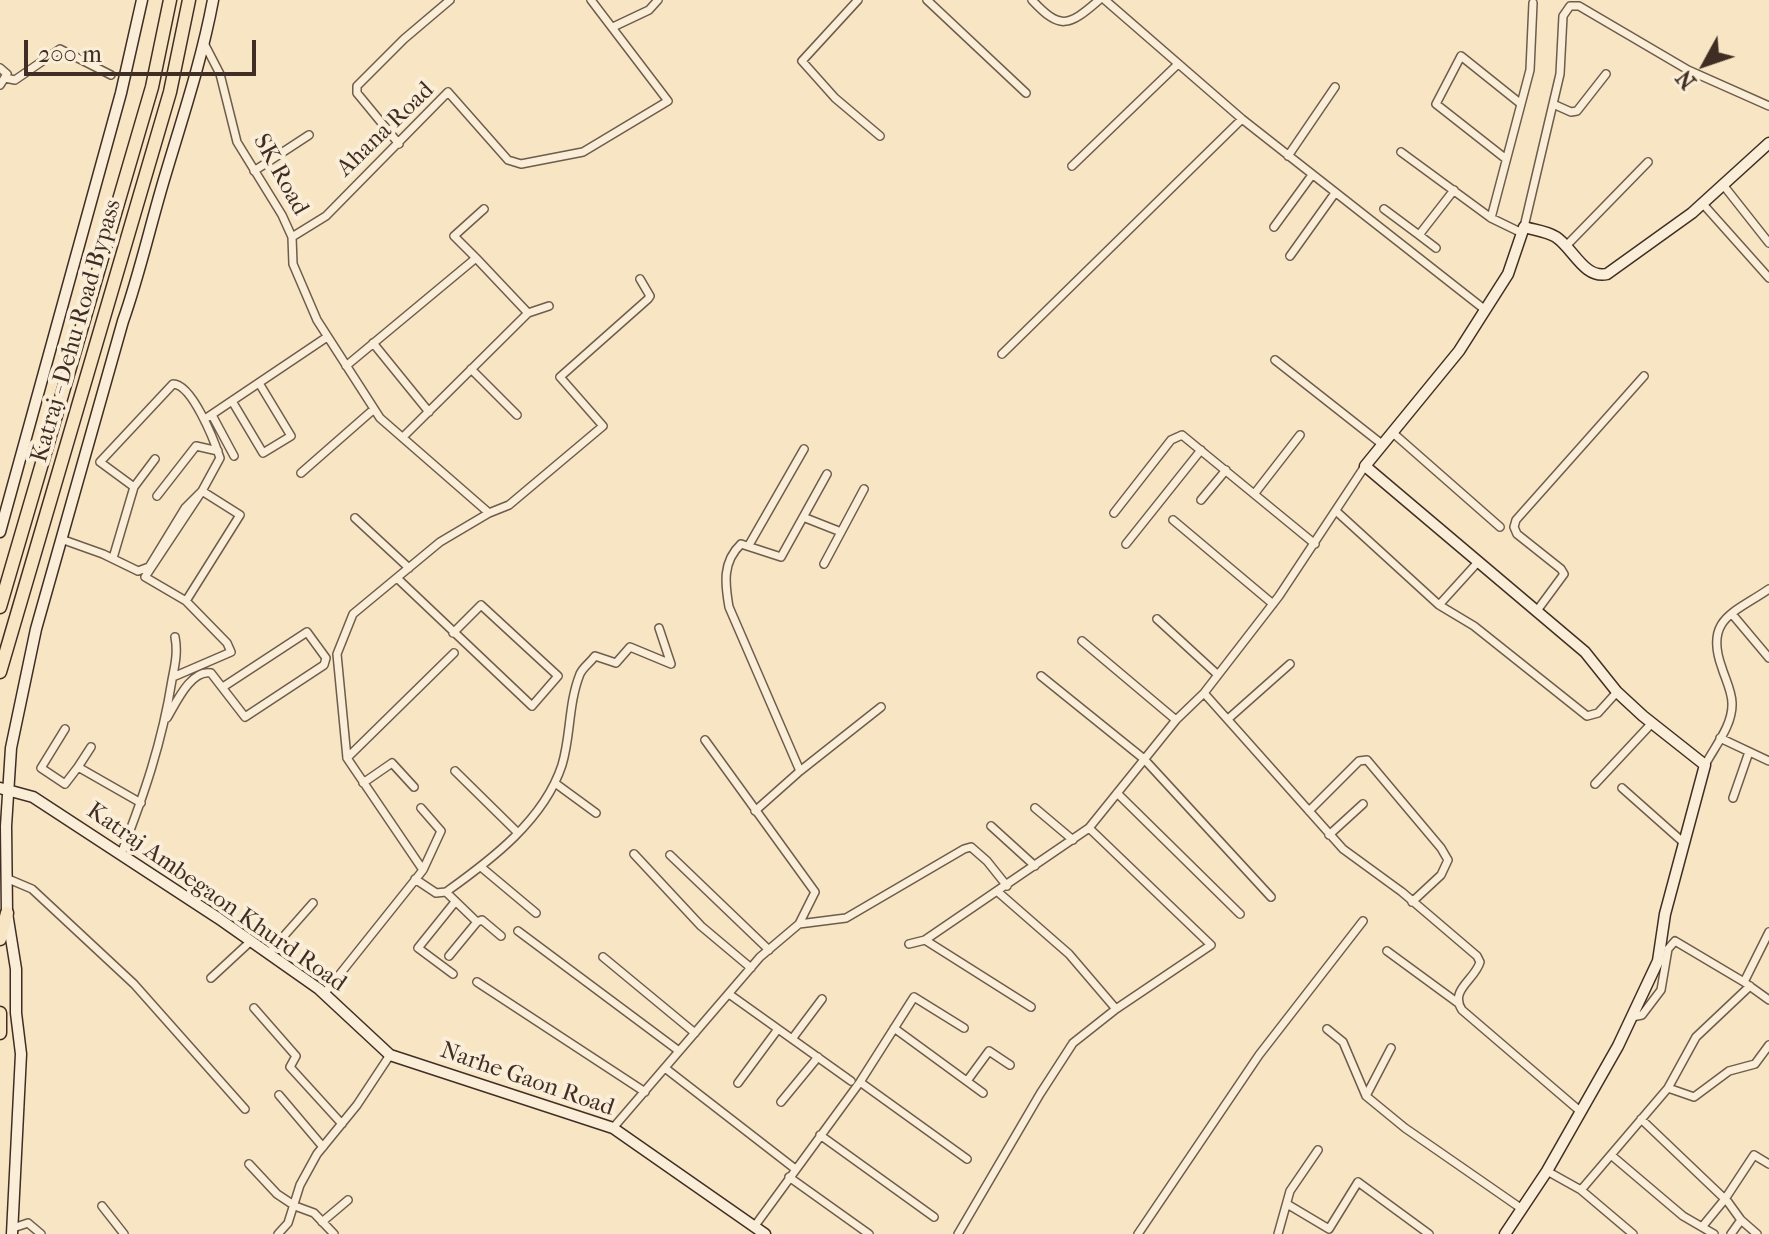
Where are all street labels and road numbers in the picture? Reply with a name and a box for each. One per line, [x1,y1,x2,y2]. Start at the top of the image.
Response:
street label: Ahana Road [331,77,441,183]
street label: SK Road [246,129,314,221]
street label: Katraj - Dehu Road Bypass [26,196,128,466]
street label: Katraj Ambegaon Khurd Road [81,797,351,999]
street label: Narhe Gaon Road [436,1037,618,1123]

